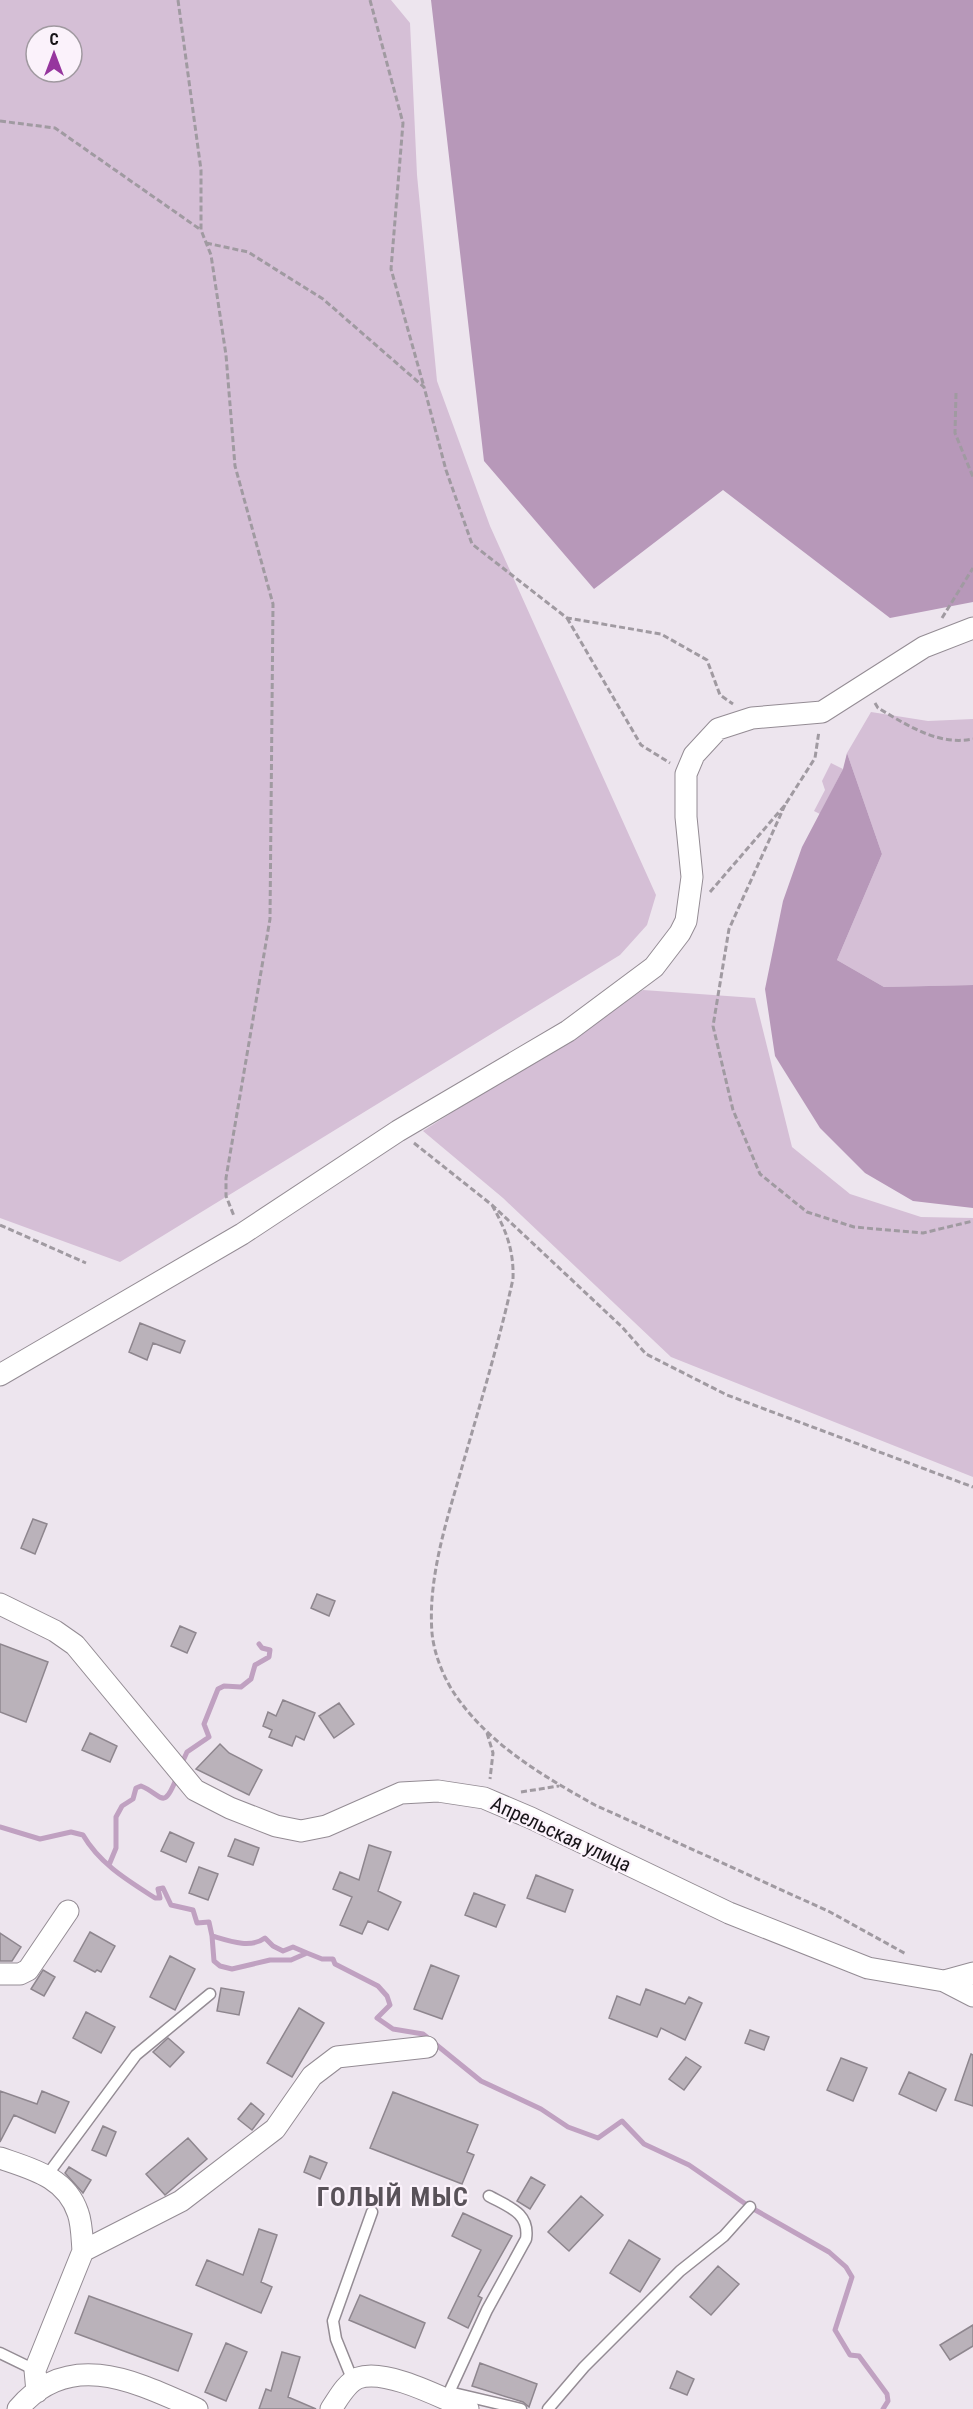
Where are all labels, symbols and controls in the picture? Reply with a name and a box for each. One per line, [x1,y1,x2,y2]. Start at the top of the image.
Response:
north arrow [24,24,84,84]
text: С [49,30,59,49]
street label: Апрельская улица [487,1791,635,1877]
district label: ГОЛЫЙ МЫС [317,2182,469,2212]

